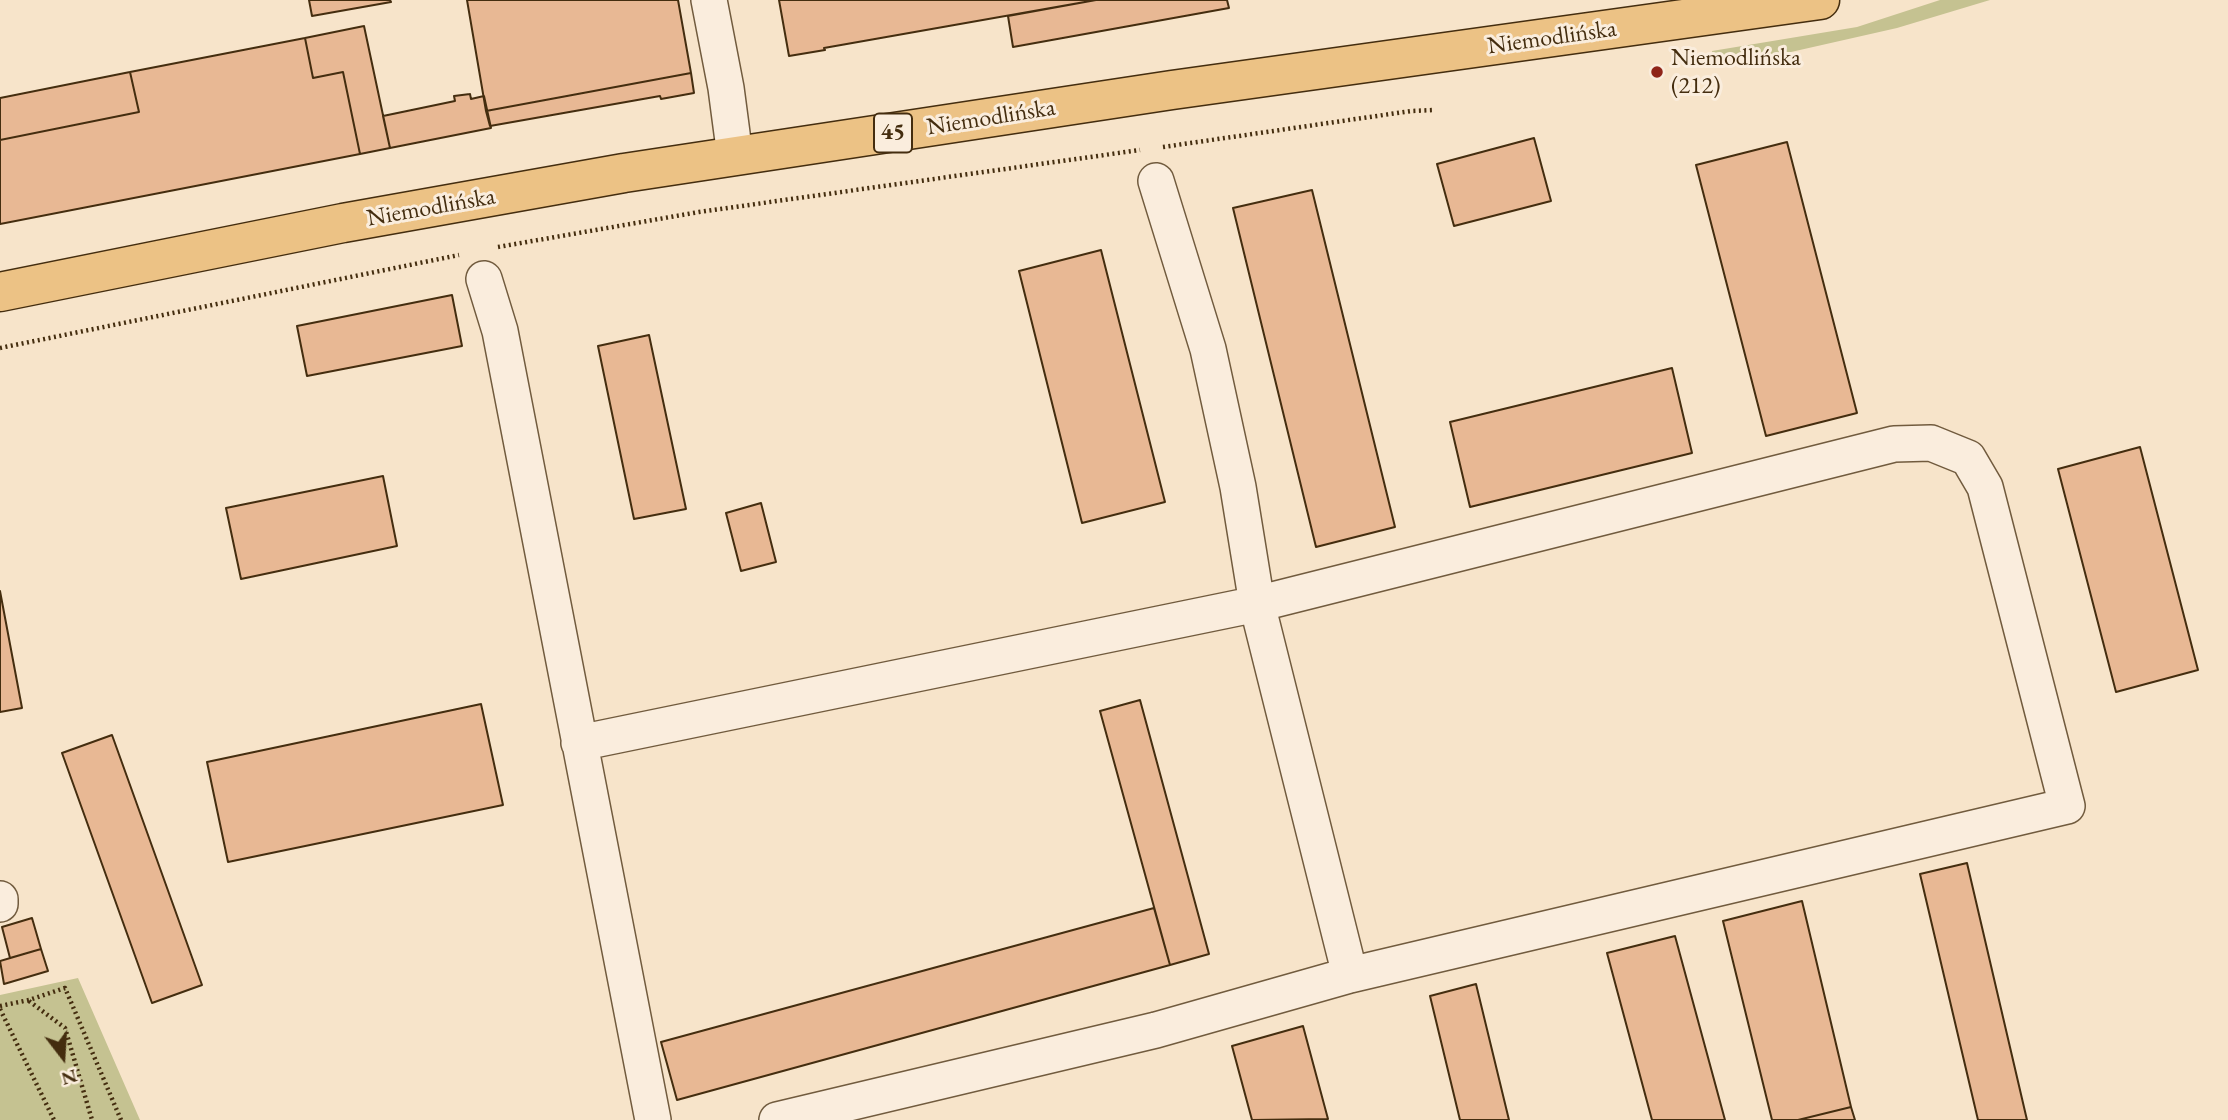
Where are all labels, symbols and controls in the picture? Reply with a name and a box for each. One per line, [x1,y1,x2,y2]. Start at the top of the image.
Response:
street label: Niemodlińska [1486,15,1618,61]
place label: Niemodlińska (212) [1671,44,1801,100]
marker: Niemodlińska (212) [1649,64,1665,80]
street label: Niemodlińska [925,94,1057,142]
road number: 45 [874,114,912,152]
street label: Niemodlińska [365,183,497,233]
north arrow [28,1022,98,1092]
text: N [58,1063,80,1092]

